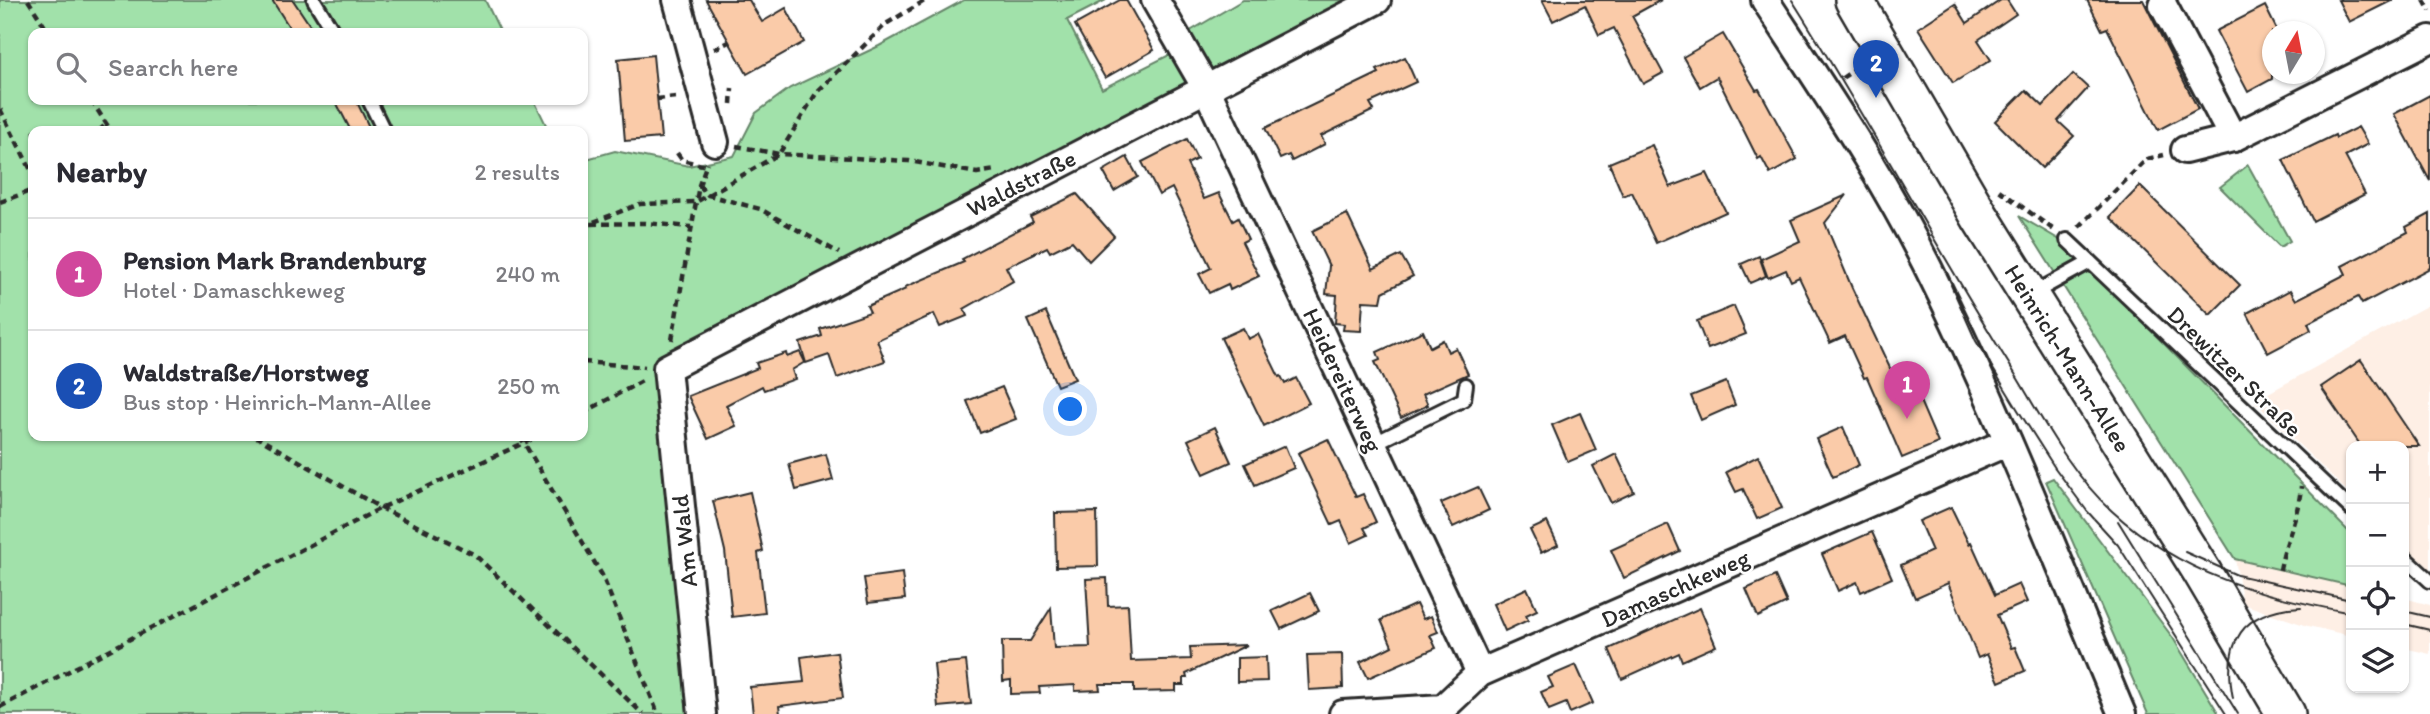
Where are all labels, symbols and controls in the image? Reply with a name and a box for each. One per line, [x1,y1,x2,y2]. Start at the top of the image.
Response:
north arrow [2262,21,2325,84]
search box [28,28,588,105]
pin: 2 [1853,40,1899,98]
icon: search [52,48,90,86]
text: Search here [108,51,238,83]
street label: Waldstraße [962,143,1080,223]
text: Nearby [56,153,147,190]
text: 2 results [474,158,560,186]
text: Pension Mark Brandenburg [123,244,426,276]
street label: Heinrich-Mann-Allee [1999,259,2137,457]
text: 1 [74,260,84,288]
text: 240 m [495,260,560,288]
text: Hotel · Damaschkeweg [123,276,345,304]
street label: Drewitzer Straße [2162,299,2308,443]
street label: Heidereiterweg [1297,303,1389,457]
text: Waldstraße/Horstweg [123,356,369,388]
pin: 1 [1884,361,1930,419]
text: 2 [73,372,85,400]
text: 250 m [497,372,560,400]
text: Bus stop · Heinrich-Mann-Allee [123,388,431,416]
your location [1053,392,1087,426]
map controls [2346,441,2409,693]
button: + [2346,441,2409,504]
street label: Am Wald [665,493,703,589]
button: − [2346,504,2409,567]
street label: Damaschkeweg [1596,542,1754,634]
button: locate [2346,567,2409,630]
button: layers [2346,630,2409,693]

